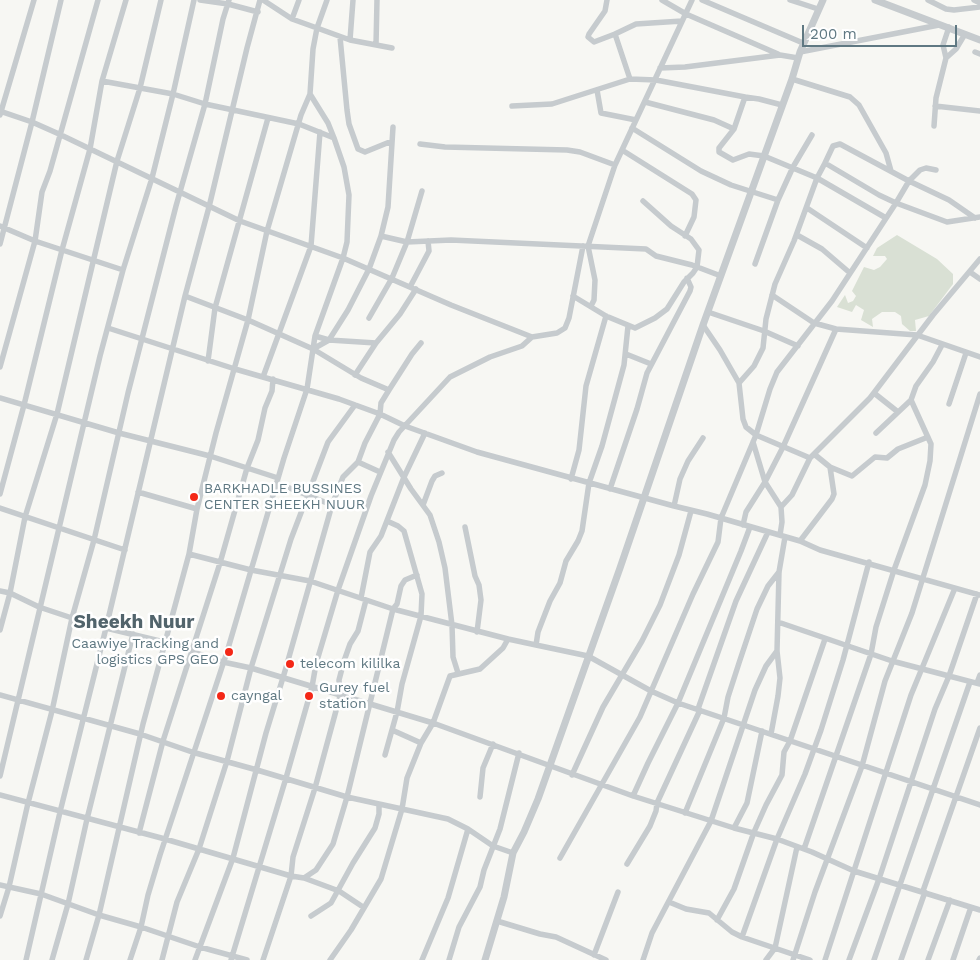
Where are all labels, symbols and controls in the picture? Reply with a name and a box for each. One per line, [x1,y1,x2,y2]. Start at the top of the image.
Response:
scale bar [805,15,960,47]
text: 200 m [810,25,857,43]
place label: BARKHADLE BUSSINES CENTER SHEEKH NUUR [204,481,365,514]
marker: BARKHADLE BUSSINES CENTER SHEEKH NUUR [188,491,200,503]
district label: Sheekh Nuur [74,611,194,633]
place label: Caawiye Tracking and logistics GPS GEO [72,636,219,669]
marker: Caawiye Tracking and logistics GPS GEO [223,646,235,658]
place label: telecom kililka [300,656,400,672]
marker: telecom kililka [284,658,296,670]
place label: Gurey fuel station [319,680,390,712]
place label: cayngal [231,688,282,704]
marker: cayngal [215,690,227,702]
marker: Gurey fuel station [303,690,315,702]

